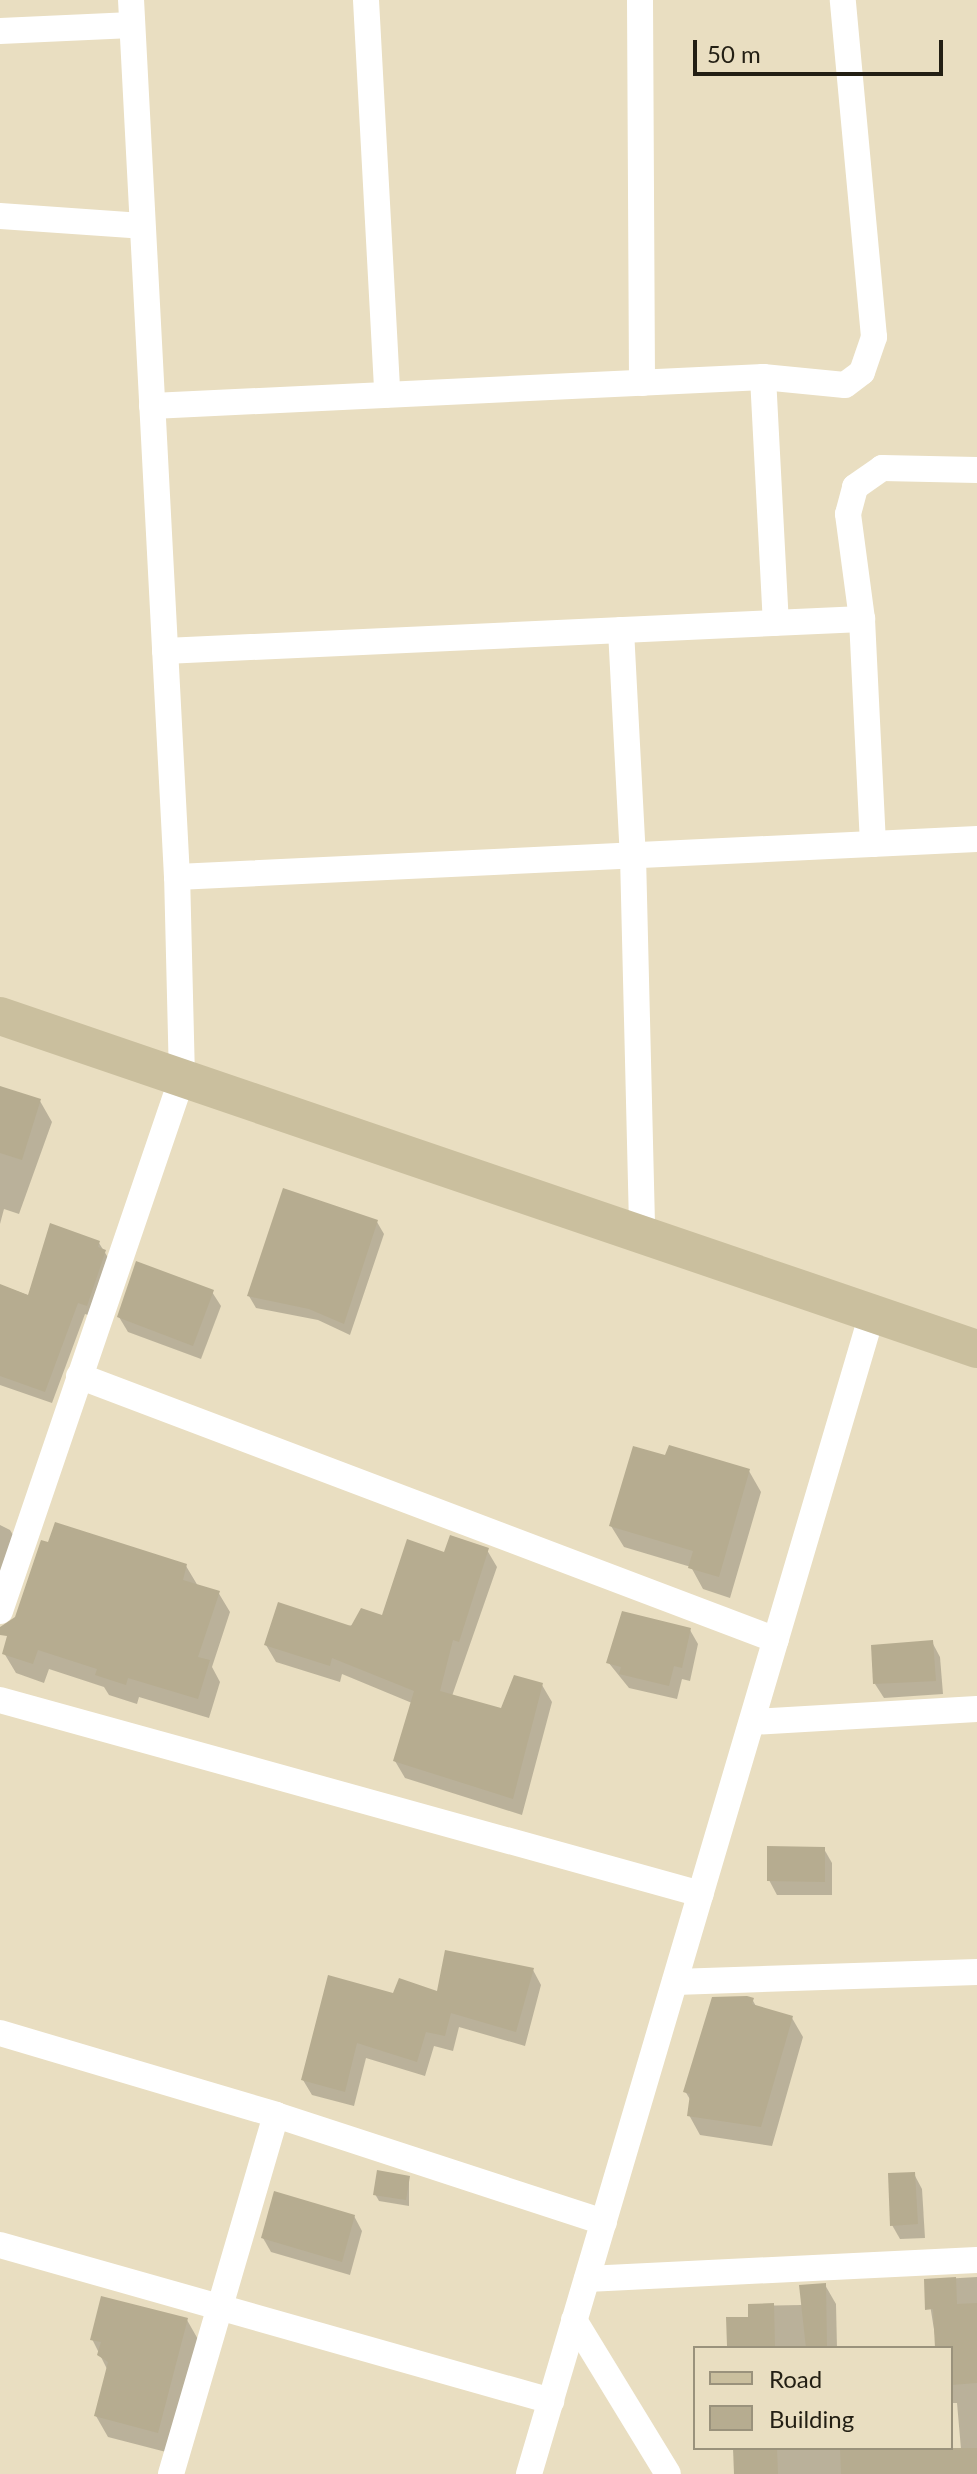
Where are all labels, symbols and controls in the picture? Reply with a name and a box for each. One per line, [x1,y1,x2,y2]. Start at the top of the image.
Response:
scale bar [697,24,947,74]
text: 50 m [707,39,761,68]
legend [693,2346,953,2450]
text: Road [769,2364,822,2393]
text: Building [769,2404,854,2433]

